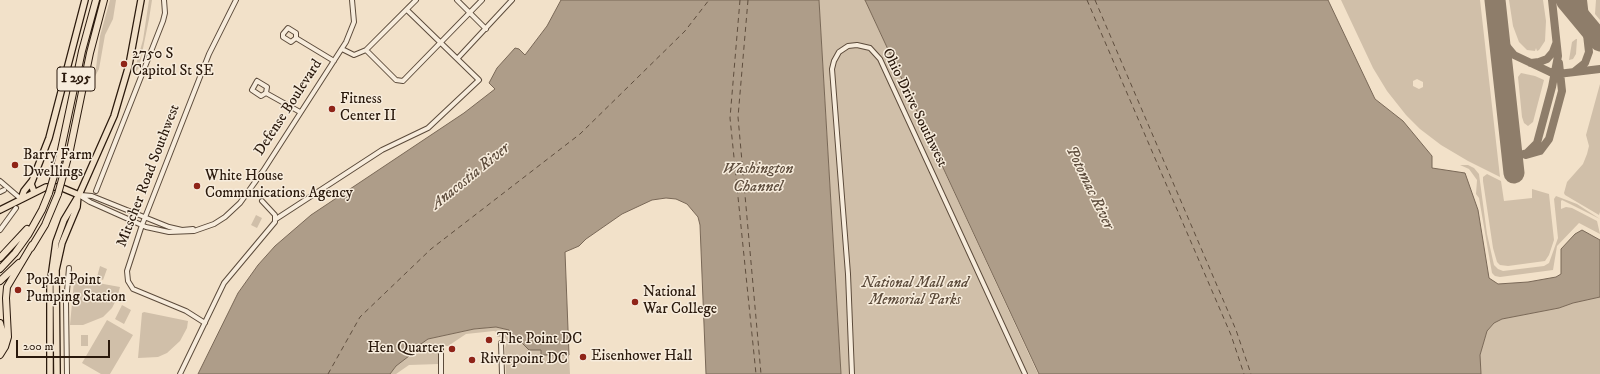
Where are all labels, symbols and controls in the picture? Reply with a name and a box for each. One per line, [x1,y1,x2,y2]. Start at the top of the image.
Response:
place label: 2750 S Capitol St SE [132,46,214,81]
street label: Ohio Drive Southwest [877,46,951,170]
street label: Defense Boulevard [251,56,327,160]
marker: 2750 S Capitol St SE [119,59,129,69]
road number: I 295 [57,67,95,91]
place label: Fitness Center II [340,91,396,126]
street label: Mitscher Road Southwest [113,102,185,250]
marker: Fitness Center II [327,104,337,114]
water label: Anacostia River [428,139,514,215]
water label: Potomac River [1061,143,1117,233]
place label: Barry Farm Dwellings [23,147,92,182]
marker: Barry Farm Dwellings [10,160,20,170]
water label: Washington Channel [723,160,793,198]
place label: White House Communications Agency [205,168,353,203]
marker: White House Communications Agency [192,181,202,191]
place label: Poplar Point Pumping Station [26,272,126,307]
park label: National Mall and Memorial Parks [862,275,968,310]
place label: National War College [643,284,717,319]
marker: Poplar Point Pumping Station [13,285,23,295]
marker: National War College [630,297,640,307]
place label: The Point DC [497,331,582,349]
scale bar [18,332,112,358]
marker: The Point DC [484,335,494,345]
text: 200 m [23,339,53,354]
place label: Hen Quarter [367,340,444,358]
marker: Hen Quarter [447,344,457,354]
place label: Eisenhower Hall [591,348,692,366]
place label: Riverpoint DC [480,351,568,369]
marker: Eisenhower Hall [578,352,588,362]
marker: Riverpoint DC [467,355,477,365]

